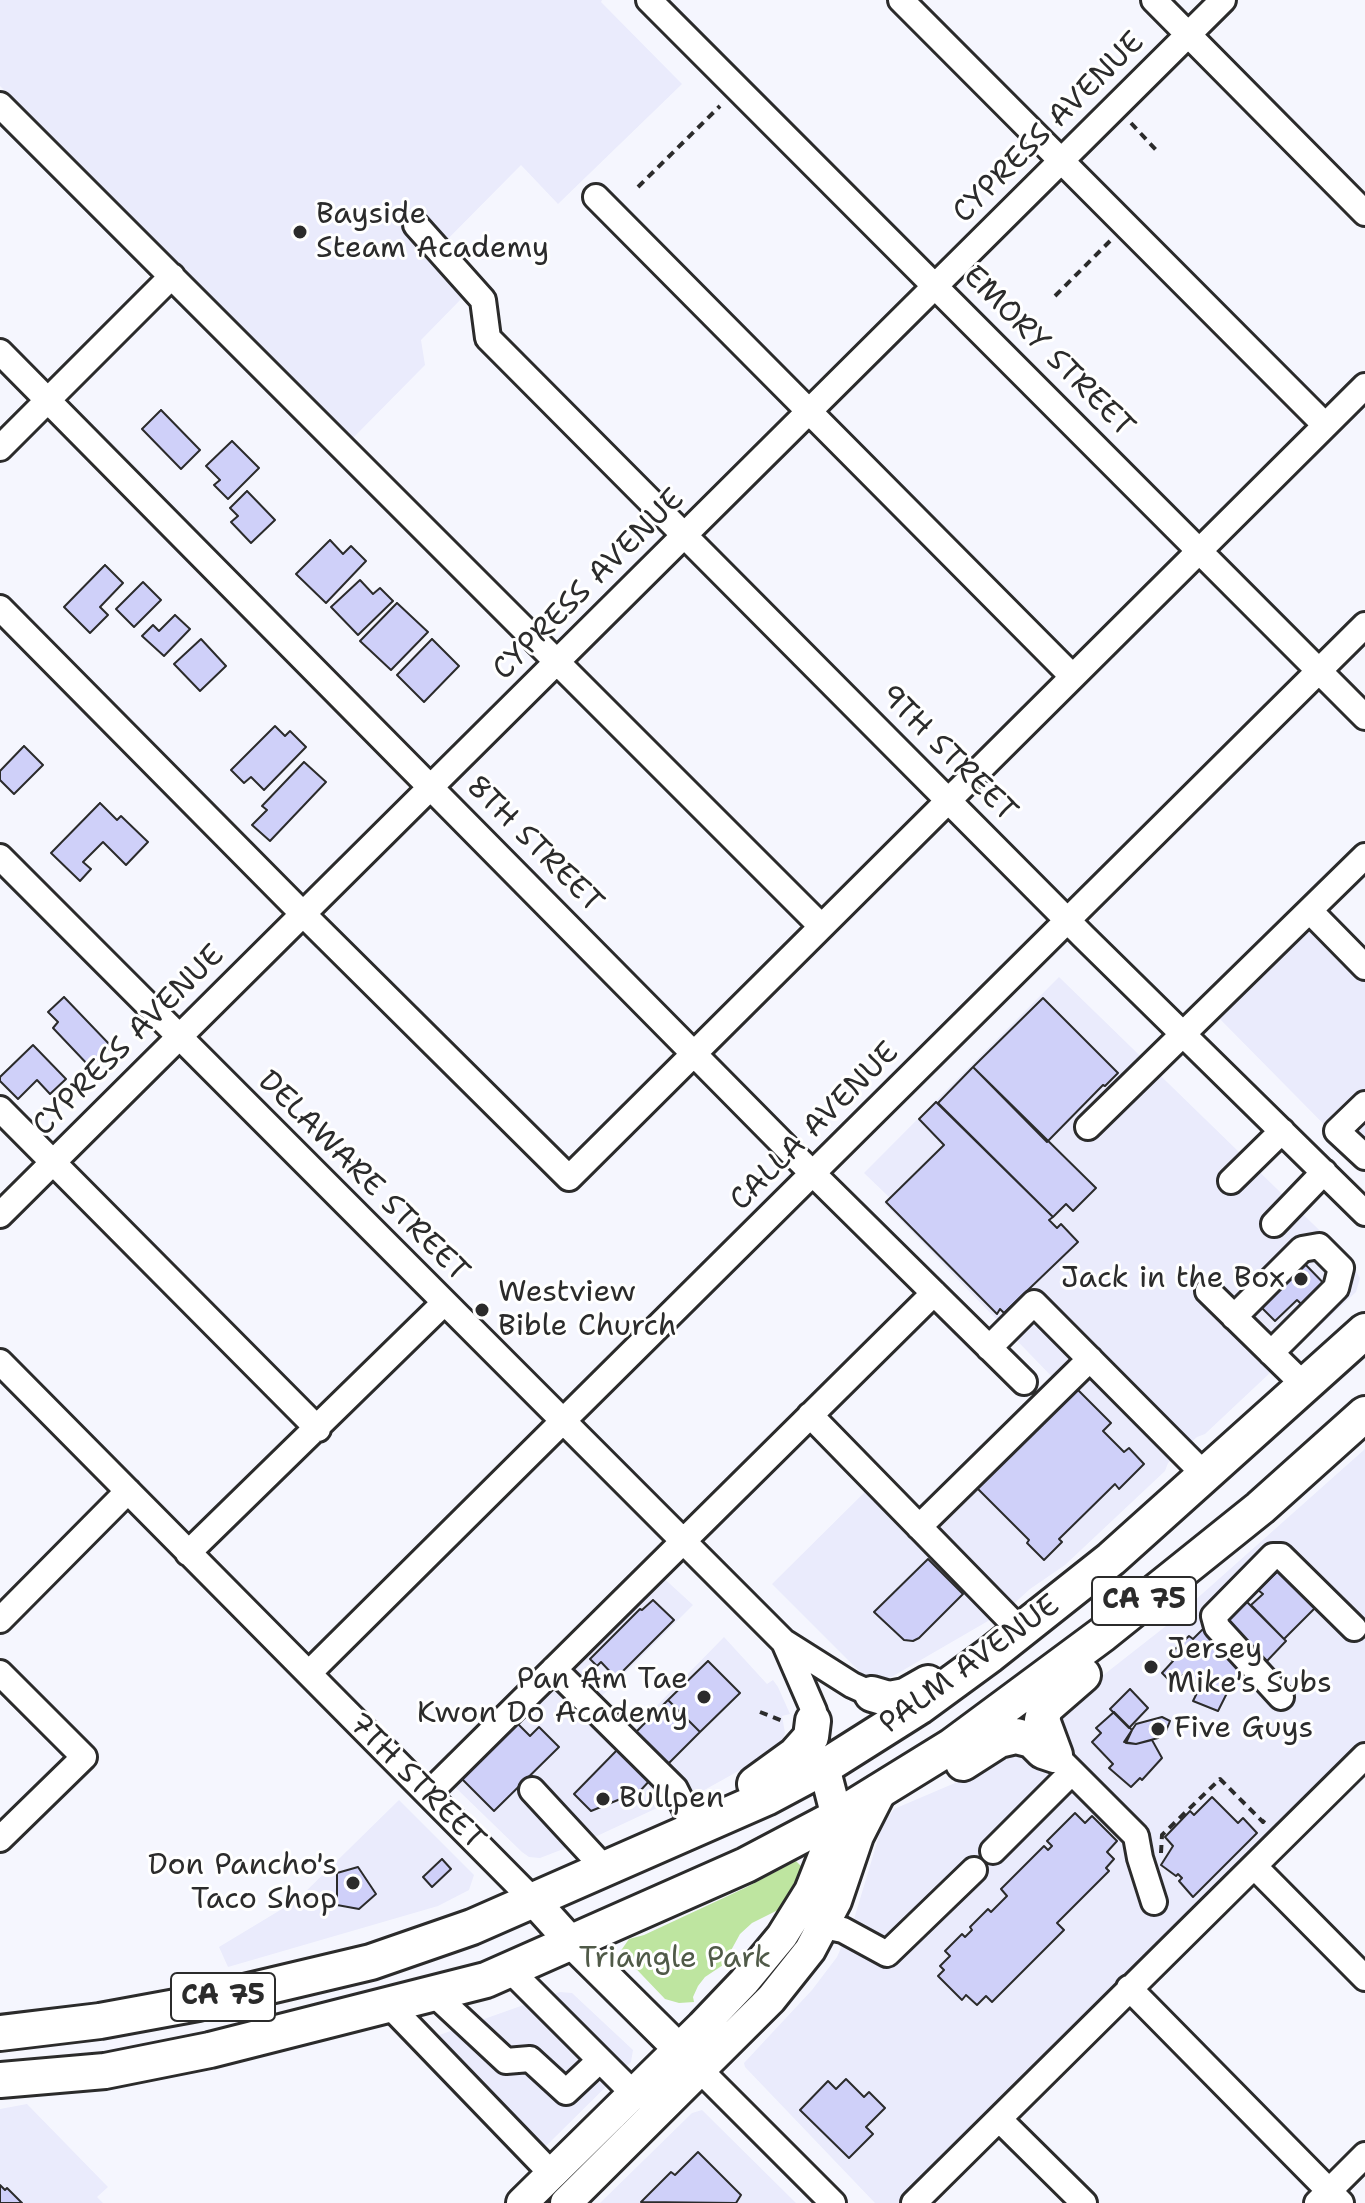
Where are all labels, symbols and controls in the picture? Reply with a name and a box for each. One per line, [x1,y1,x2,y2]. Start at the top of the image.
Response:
street label: CYPRESS AVENUE [946,25,1152,231]
place label: Bayside Steam Academy [316,197,549,268]
marker: Bayside Steam Academy [291,223,309,241]
street label: EMORY STREET [955,259,1141,445]
street label: CYPRESS AVENUE [486,482,692,688]
street label: 9TH STREET [872,678,1024,830]
street label: 8TH STREET [458,769,610,921]
street label: CYPRESS AVENUE [26,938,232,1144]
street label: CALLA AVENUE [723,1035,907,1219]
street label: DELAWARE STREET [250,1064,476,1290]
place label: Jack in the Box [1061,1261,1285,1297]
marker: Jack in the Box [1292,1270,1310,1288]
place label: Westview Bible Church [498,1275,677,1346]
marker: Westview Bible Church [473,1301,491,1319]
road number: CA 75 [1092,1577,1196,1625]
street label: PALM AVENUE [873,1588,1067,1742]
place label: Jersey Mike's Subs [1167,1632,1332,1702]
marker: Jersey Mike's Subs [1142,1658,1160,1676]
place label: Pan Am Tae Kwon Do Academy [417,1662,688,1732]
marker: Pan Am Tae Kwon Do Academy [695,1688,713,1706]
street label: 7TH STREET [340,1706,492,1858]
place label: Five Guys [1174,1711,1313,1747]
marker: Five Guys [1149,1720,1167,1738]
place label: Bullpen [619,1781,724,1817]
marker: Bullpen [594,1790,612,1808]
place label: Don Pancho's Taco Shop [148,1848,337,1918]
marker: Don Pancho's Taco Shop [344,1874,362,1892]
park label: Triangle Park [579,1941,771,1977]
road number: CA 75 [171,1973,275,2021]

